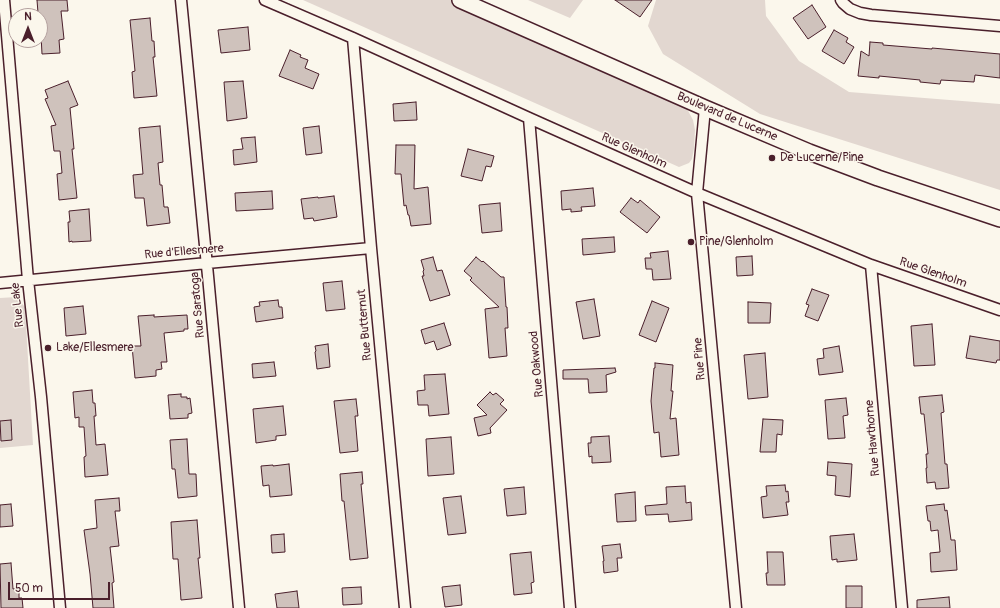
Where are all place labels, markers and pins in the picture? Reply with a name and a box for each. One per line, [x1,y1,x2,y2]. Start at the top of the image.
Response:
place label: De Lucerne/Pine [780,151,864,165]
marker: De Lucerne/Pine [767,153,777,163]
place label: Pine/Glenholm [699,235,773,249]
marker: Pine/Glenholm [686,237,696,247]
place label: Lake/Ellesmere [56,341,133,355]
marker: Lake/Ellesmere [43,343,53,353]

